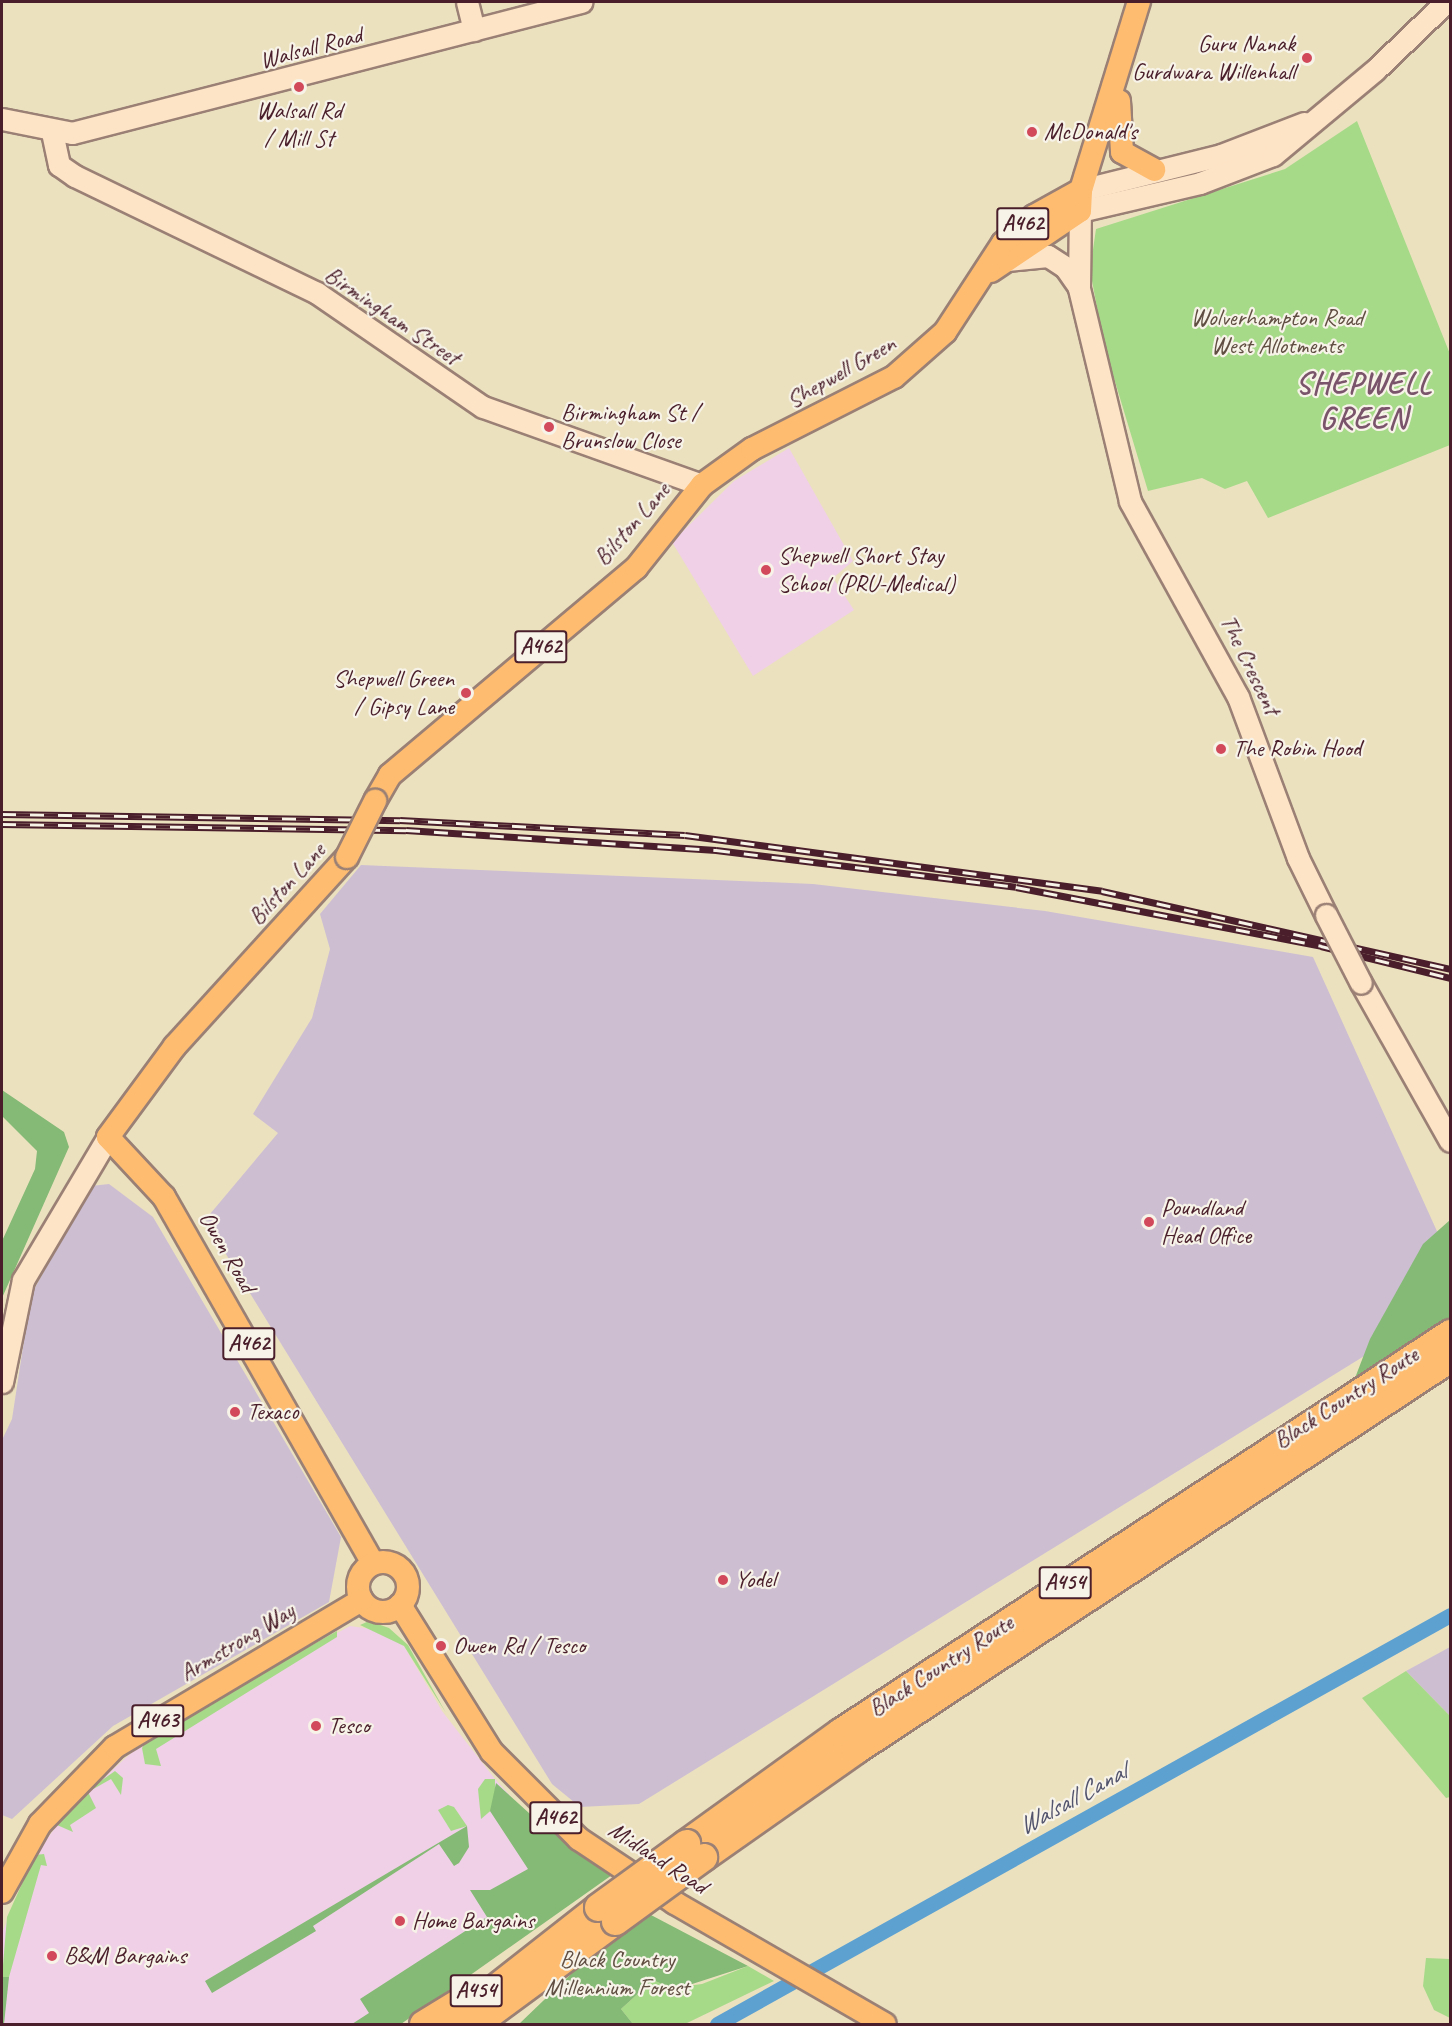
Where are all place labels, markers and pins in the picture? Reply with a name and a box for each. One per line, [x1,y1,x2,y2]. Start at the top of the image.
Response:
place label: Guru Nanak Gurdwara Willenhall [1132,30,1295,86]
marker: Guru Nanak Gurdwara Willenhall [1300,51,1314,65]
marker: Walsall Rd / Mill St [292,80,306,94]
place label: Walsall Rd / Mill St [256,97,342,153]
place label: McDonald's [1044,118,1137,146]
marker: McDonald's [1025,125,1039,139]
place label: Birmingham St / Brunslow Close [561,399,699,455]
marker: Birmingham St / Brunslow Close [542,420,556,434]
place label: Shepwell Short Stay School (PRU-Medical) [778,542,955,598]
marker: Shepwell Short Stay School (PRU-Medical) [759,563,773,577]
place label: Shepwell Green / Gipsy Lane [333,665,454,721]
marker: Shepwell Green / Gipsy Lane [459,686,473,700]
place label: The Robin Hood [1233,735,1362,763]
marker: The Robin Hood [1214,742,1228,756]
place label: Poundland Head Office [1161,1194,1251,1250]
marker: Poundland Head Office [1142,1215,1156,1229]
place label: Texaco [247,1398,298,1426]
marker: Texaco [228,1405,242,1419]
place label: Yodel [735,1566,775,1594]
marker: Yodel [716,1573,730,1587]
place label: Owen Rd / Tesco [453,1632,585,1660]
marker: Owen Rd / Tesco [434,1639,448,1653]
place label: Tesco [328,1712,370,1740]
marker: Tesco [309,1719,323,1733]
place label: Home Bargains [412,1907,534,1935]
marker: Home Bargains [393,1914,407,1928]
place label: B&M Bargains [64,1942,186,1970]
marker: B&M Bargains [45,1949,59,1963]

